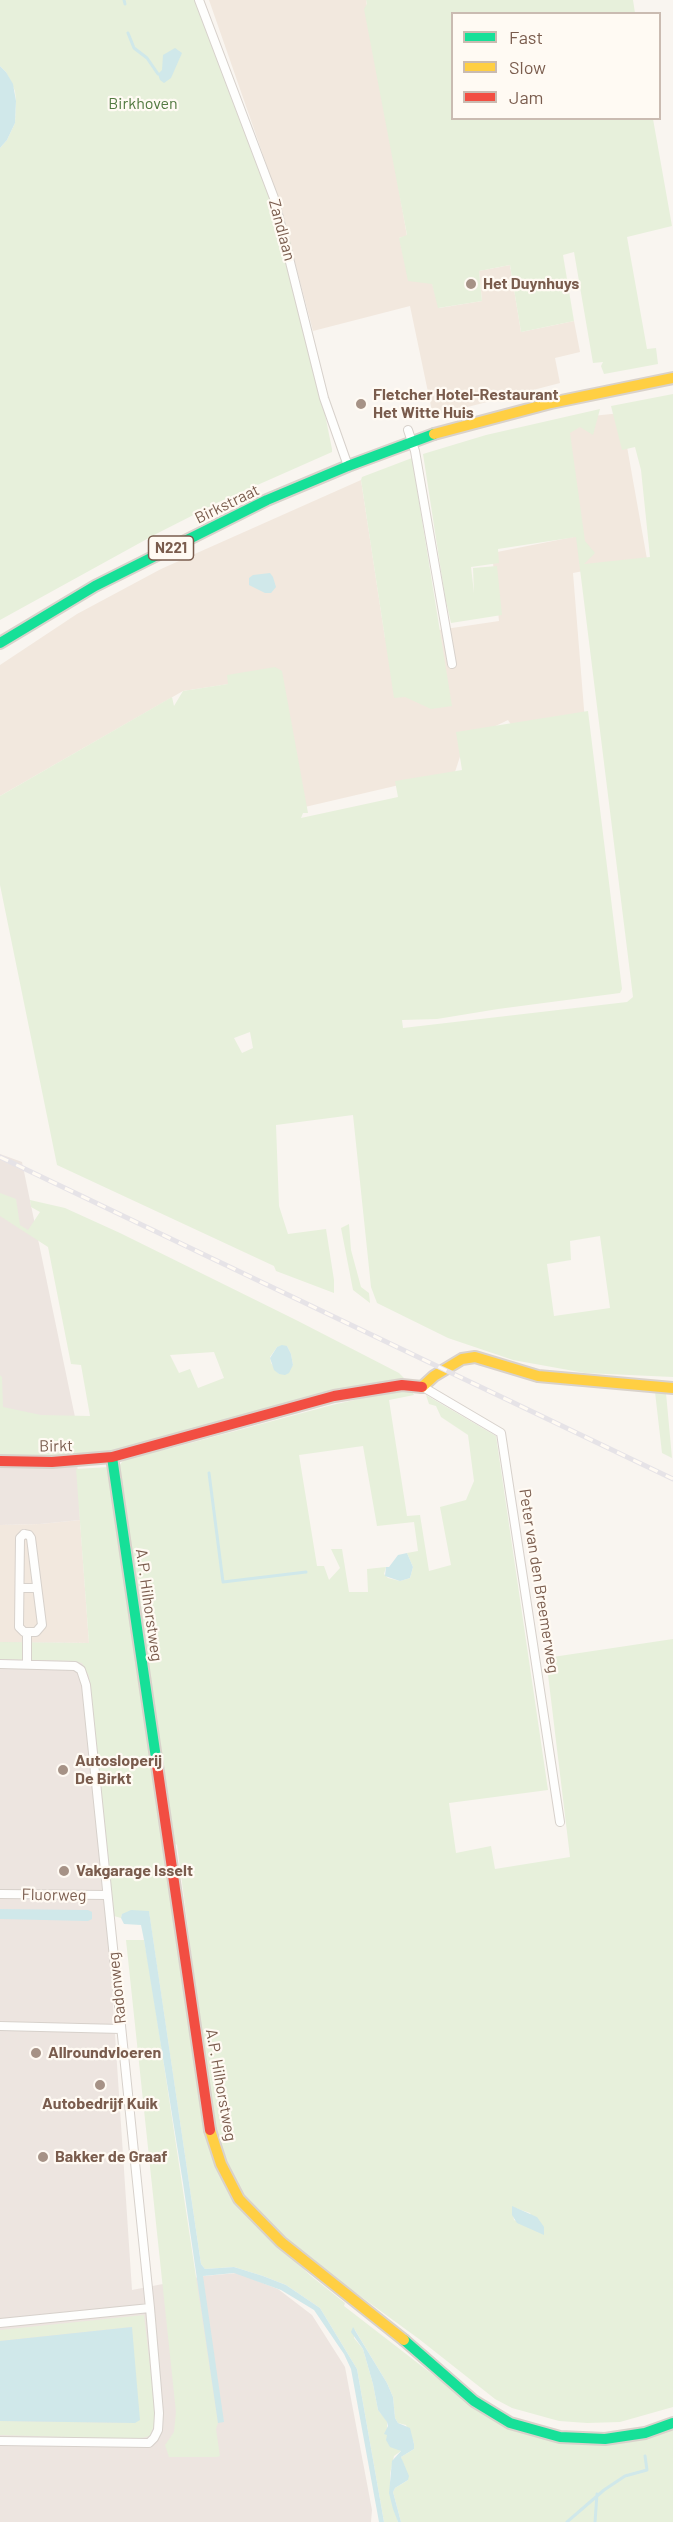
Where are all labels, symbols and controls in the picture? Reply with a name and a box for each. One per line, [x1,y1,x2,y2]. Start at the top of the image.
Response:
legend [451,12,661,120]
text: Fast [509,26,543,48]
text: Slow [509,56,546,78]
text: Jam [509,86,543,108]
park label: Birkhoven [108,94,178,114]
street label: Zandlaan [265,197,299,263]
place label: Het Duynhuys [483,274,579,294]
marker: Het Duynhuys [464,277,478,291]
place label: Fletcher Hotel-Restaurant Het Witte Huis [373,385,559,423]
marker: Fletcher Hotel-Restaurant Het Witte Huis [354,397,368,411]
street label: Birkstraat [192,480,262,528]
road number: N221 [148,536,194,560]
street label: Birkt [39,1436,73,1456]
street label: Peter van den Breemerweg [515,1487,563,1675]
street label: A.P. Hilhorstweg [132,1547,166,1663]
place label: Autosloperij De Birkt [75,1751,162,1789]
marker: Autosloperij De Birkt [56,1763,70,1777]
place label: Vakgarage Isselt [76,1861,193,1881]
marker: Vakgarage Isselt [57,1864,71,1878]
street label: Fluorweg [21,1885,87,1905]
street label: Radonweg [104,1951,130,2025]
street label: A.P. Hilhorstweg [202,2027,240,2143]
place label: Allroundvloeren [48,2043,161,2063]
marker: Allroundvloeren [29,2046,43,2060]
marker: Autobedrijf Kuik [93,2078,107,2092]
place label: Autobedrijf Kuik [42,2094,158,2114]
place label: Bakker de Graaf [55,2147,167,2167]
marker: Bakker de Graaf [36,2150,50,2164]

